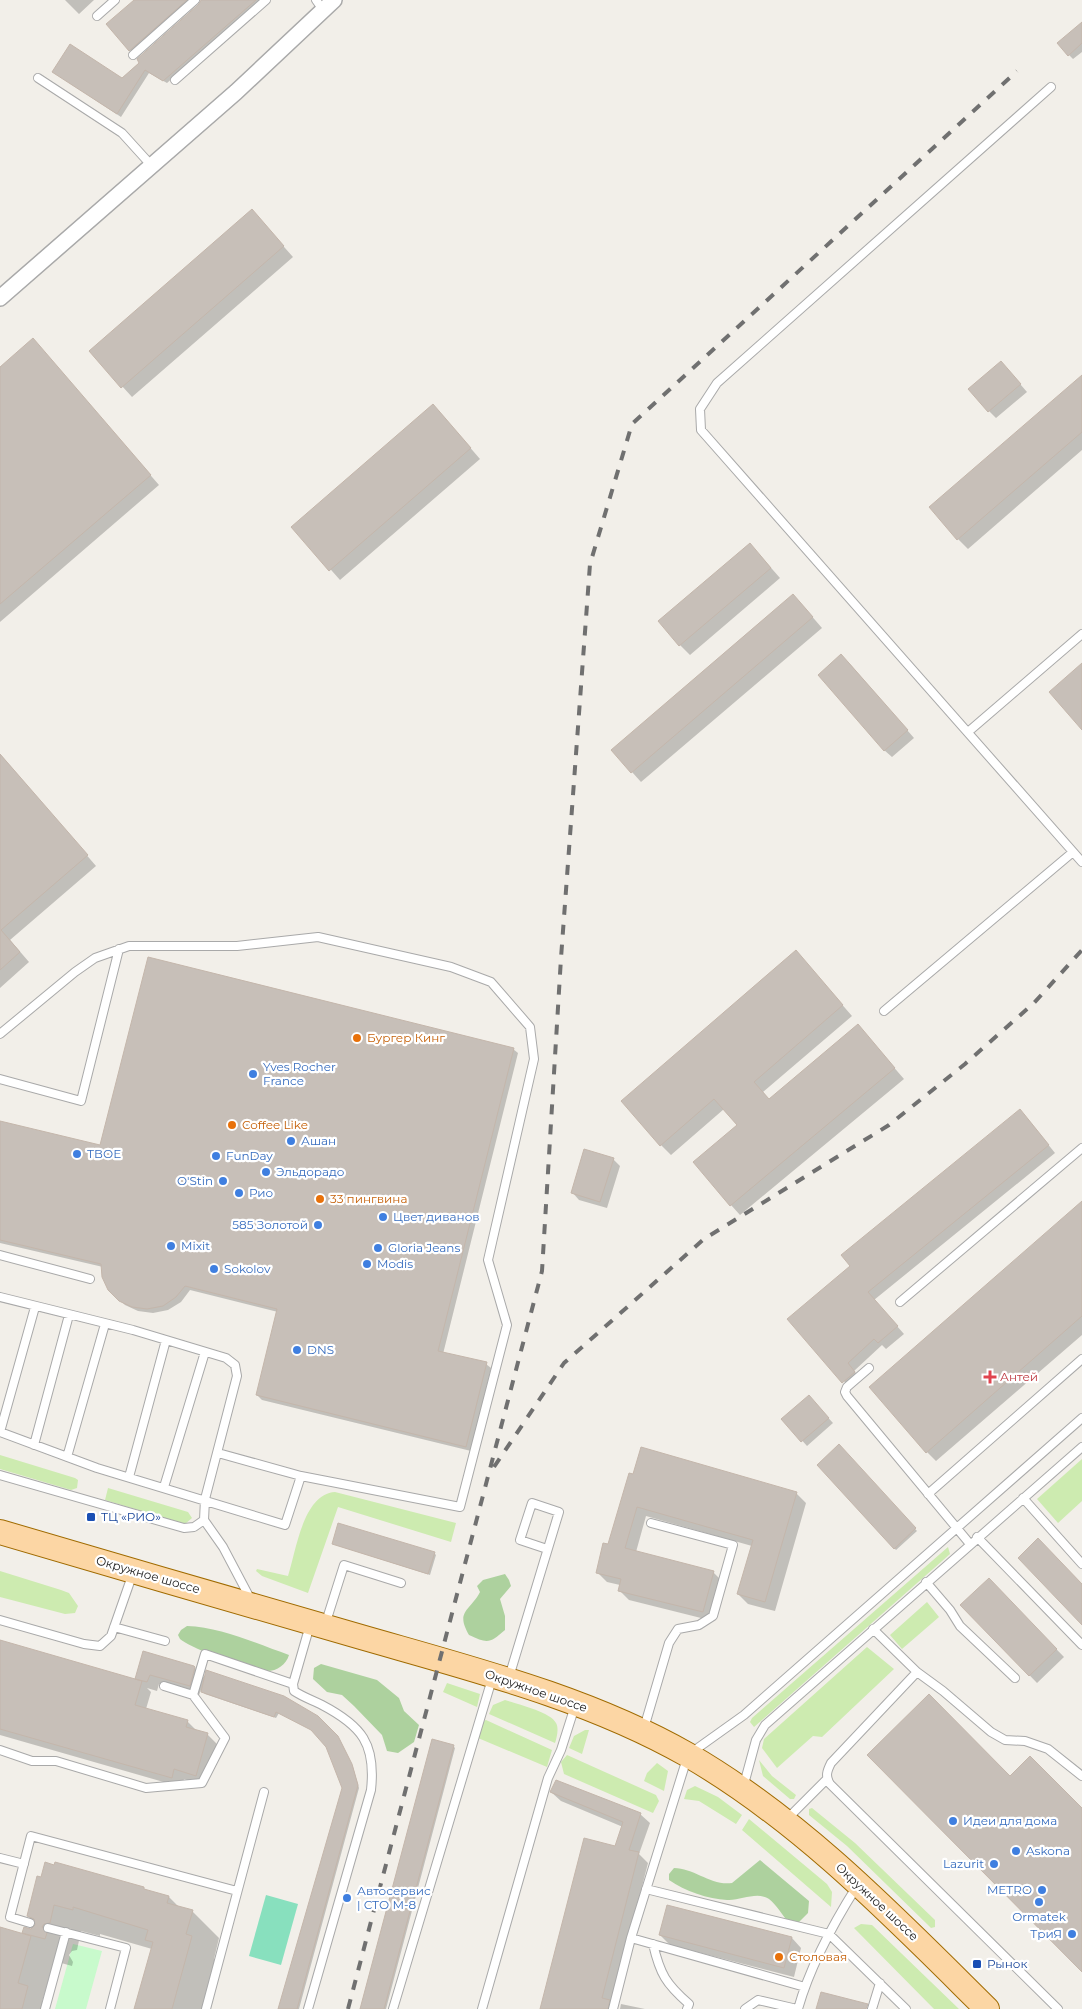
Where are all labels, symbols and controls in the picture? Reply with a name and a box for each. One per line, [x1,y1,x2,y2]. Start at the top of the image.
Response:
place label: Бургер Кинг [367,1030,445,1045]
marker: Бургер Кинг [351,1032,363,1044]
place label: Yves Rocher France [263,1059,336,1088]
marker: Yves Rocher France [247,1068,259,1080]
place label: Coffee Like [242,1117,308,1132]
marker: Coffee Like [226,1119,238,1131]
place label: Ашан [301,1133,336,1148]
marker: Ашан [285,1135,297,1147]
place label: ТВОЕ [87,1146,121,1161]
marker: ТВОЕ [71,1148,83,1160]
place label: FunDay [226,1148,273,1163]
marker: FunDay [210,1150,222,1162]
place label: Эльдорадо [276,1164,345,1179]
marker: Эльдорадо [260,1166,272,1178]
place label: O'Stin [177,1173,213,1188]
marker: O'Stin [217,1175,229,1187]
place label: Рио [249,1185,273,1200]
marker: Рио [233,1187,245,1199]
place label: 33 пингвина [330,1191,407,1206]
marker: 33 пингвина [314,1193,326,1205]
place label: Цвет диванов [393,1209,480,1224]
marker: Цвет диванов [377,1211,389,1223]
place label: 585 Золотой [232,1217,308,1232]
marker: 585 Золотой [312,1219,324,1231]
place label: Mixit [181,1238,210,1253]
marker: Mixit [165,1240,177,1252]
place label: Gloria Jeans [388,1240,460,1255]
marker: Gloria Jeans [372,1242,384,1254]
place label: Modis [377,1256,413,1271]
marker: Modis [361,1258,373,1270]
place label: Sokolov [224,1261,271,1276]
marker: Sokolov [208,1263,220,1275]
place label: DNS [307,1342,334,1357]
marker: DNS [291,1344,303,1356]
place label: Антей [1000,1369,1038,1384]
marker: Антей [984,1371,996,1383]
place label: ТЦ «РИО» [101,1509,161,1524]
marker: ТЦ «РИО» [85,1511,97,1523]
street label: Окружное шоссе [94,1553,202,1597]
street label: Окружное шоссе [483,1666,589,1715]
place label: Идеи для дома [963,1813,1057,1828]
marker: Идеи для дома [947,1815,959,1827]
place label: Askona [1026,1843,1070,1858]
marker: Askona [1010,1845,1022,1857]
place label: Lazurit [943,1856,984,1871]
marker: Lazurit [988,1858,1000,1870]
street label: Окружное шоссе [833,1860,922,1944]
place label: METRO [987,1882,1032,1897]
place label: Автосервис | СТО М-8 [357,1883,431,1912]
marker: METRO [1036,1884,1048,1896]
marker: Автосервис | СТО М-8 [341,1892,353,1904]
marker: Ormatek [1033,1896,1045,1908]
place label: Ormatek [1012,1909,1067,1924]
place label: ТриЯ [1030,1926,1062,1941]
marker: ТриЯ [1066,1928,1078,1940]
place label: Столовая [789,1949,847,1964]
marker: Столовая [773,1951,785,1963]
place label: Рынок [987,1956,1027,1971]
marker: Рынок [971,1958,983,1970]

